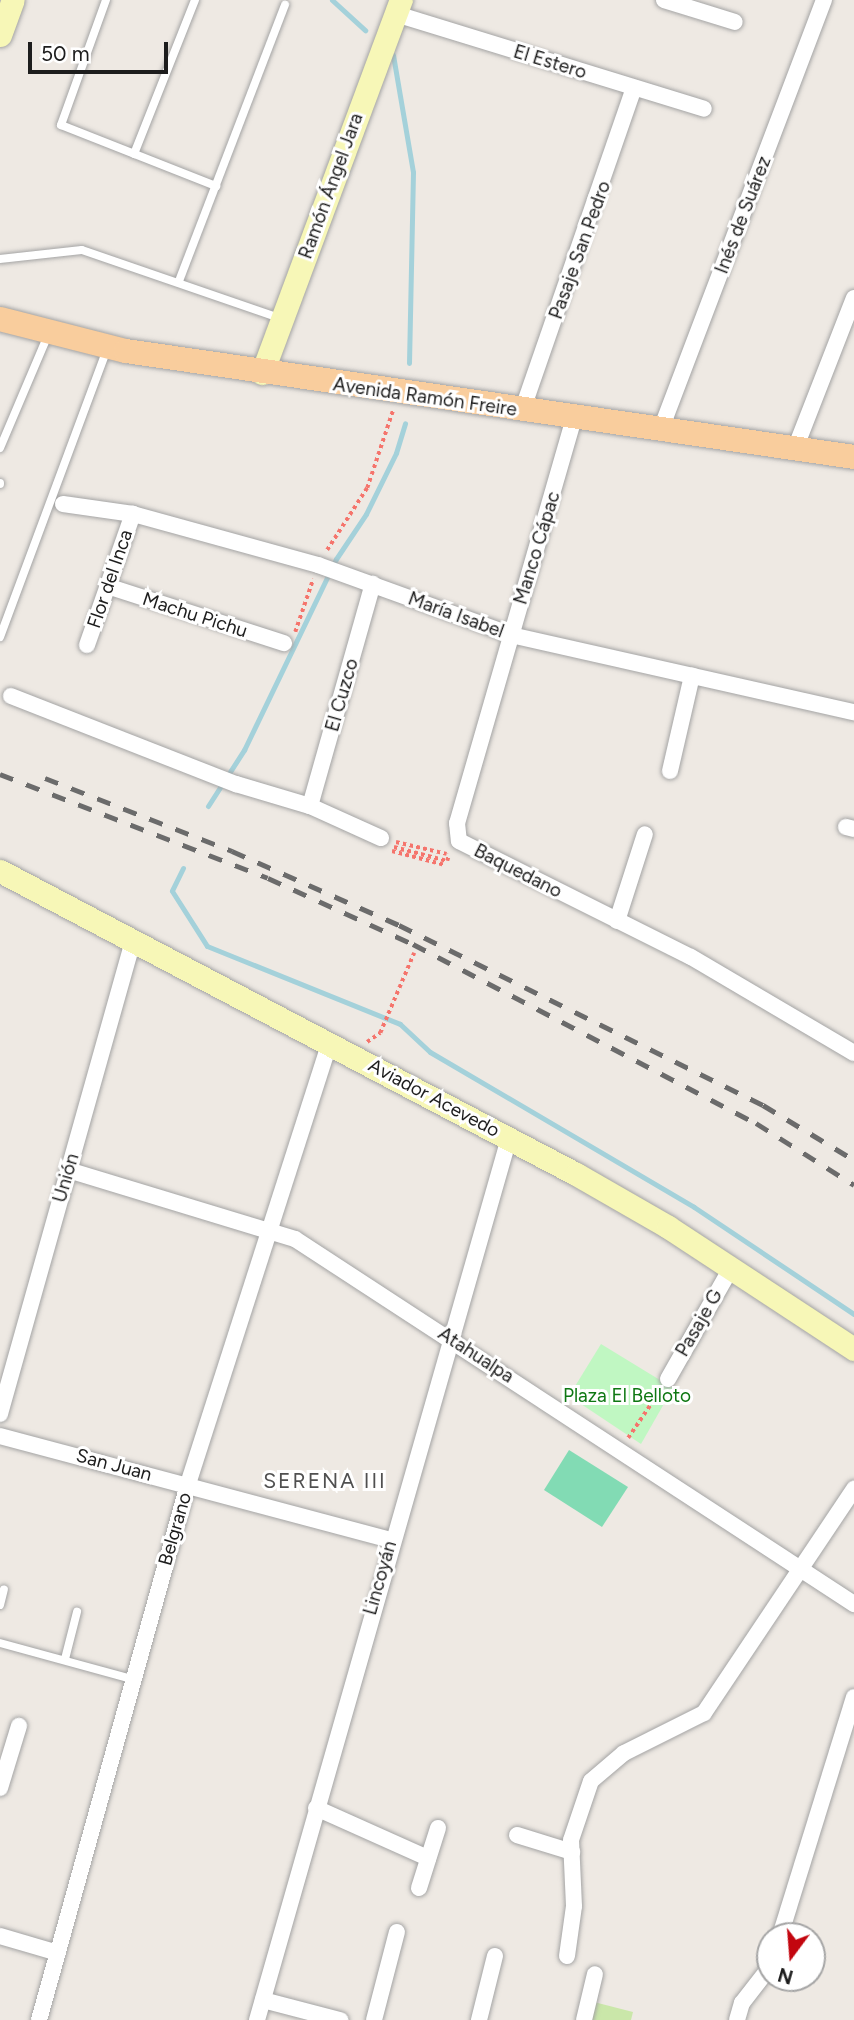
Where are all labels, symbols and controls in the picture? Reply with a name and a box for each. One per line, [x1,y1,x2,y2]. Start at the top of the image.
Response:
scale bar [32,28,172,72]
street label: El Estero [511,40,589,84]
text: 50 m [41,41,90,66]
street label: Ramón Ángel Jara [294,110,368,262]
street label: Inés de Suárez [710,153,776,277]
street label: Pasaje San Pedro [544,178,616,322]
street label: Avenida Ramón Freire [332,373,518,421]
street label: Manco Cápac [509,489,565,607]
street label: Flor del Inca [82,527,138,631]
street label: Machu Pichu [140,587,250,643]
street label: María Isabel [405,587,507,643]
street label: El Cuzco [321,656,363,734]
street label: Baquedano [470,839,566,903]
street label: Aviador Acevedo [365,1054,503,1142]
street label: Unión [48,1151,84,1205]
street label: Pasaje G [671,1285,727,1361]
street label: Atahualpa [434,1322,518,1388]
park label: Plaza El Belloto [563,1385,691,1407]
street label: San Juan [74,1444,154,1486]
district label: SERENA III [264,1468,386,1494]
street label: Belgrano [154,1490,196,1568]
street label: Lincoyán [359,1538,401,1618]
north arrow [756,1922,826,1992]
text: N [775,1963,796,1989]

